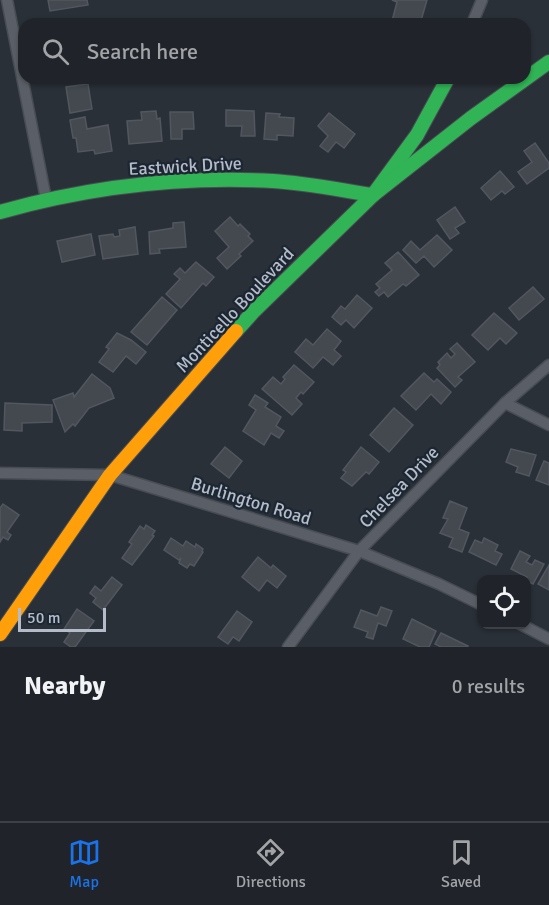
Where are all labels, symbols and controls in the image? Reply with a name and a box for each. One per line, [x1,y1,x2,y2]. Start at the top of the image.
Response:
search box [18,18,531,84]
icon: search [39,35,72,68]
text: Search here [87,38,198,65]
street label: Eastwick Drive [128,152,242,180]
street label: Monticello Boulevard [171,243,299,377]
street label: Chelsea Drive [355,442,443,532]
street label: Burlington Road [188,472,314,530]
map controls [477,575,531,629]
button: locate [477,575,531,629]
scale bar [18,605,106,632]
text: 50 m [27,608,61,628]
text: Nearby [24,670,105,702]
text: 0 results [452,674,525,699]
tab: Map [68,836,101,892]
tab: Directions [236,836,306,892]
tab: Saved [441,836,481,892]

